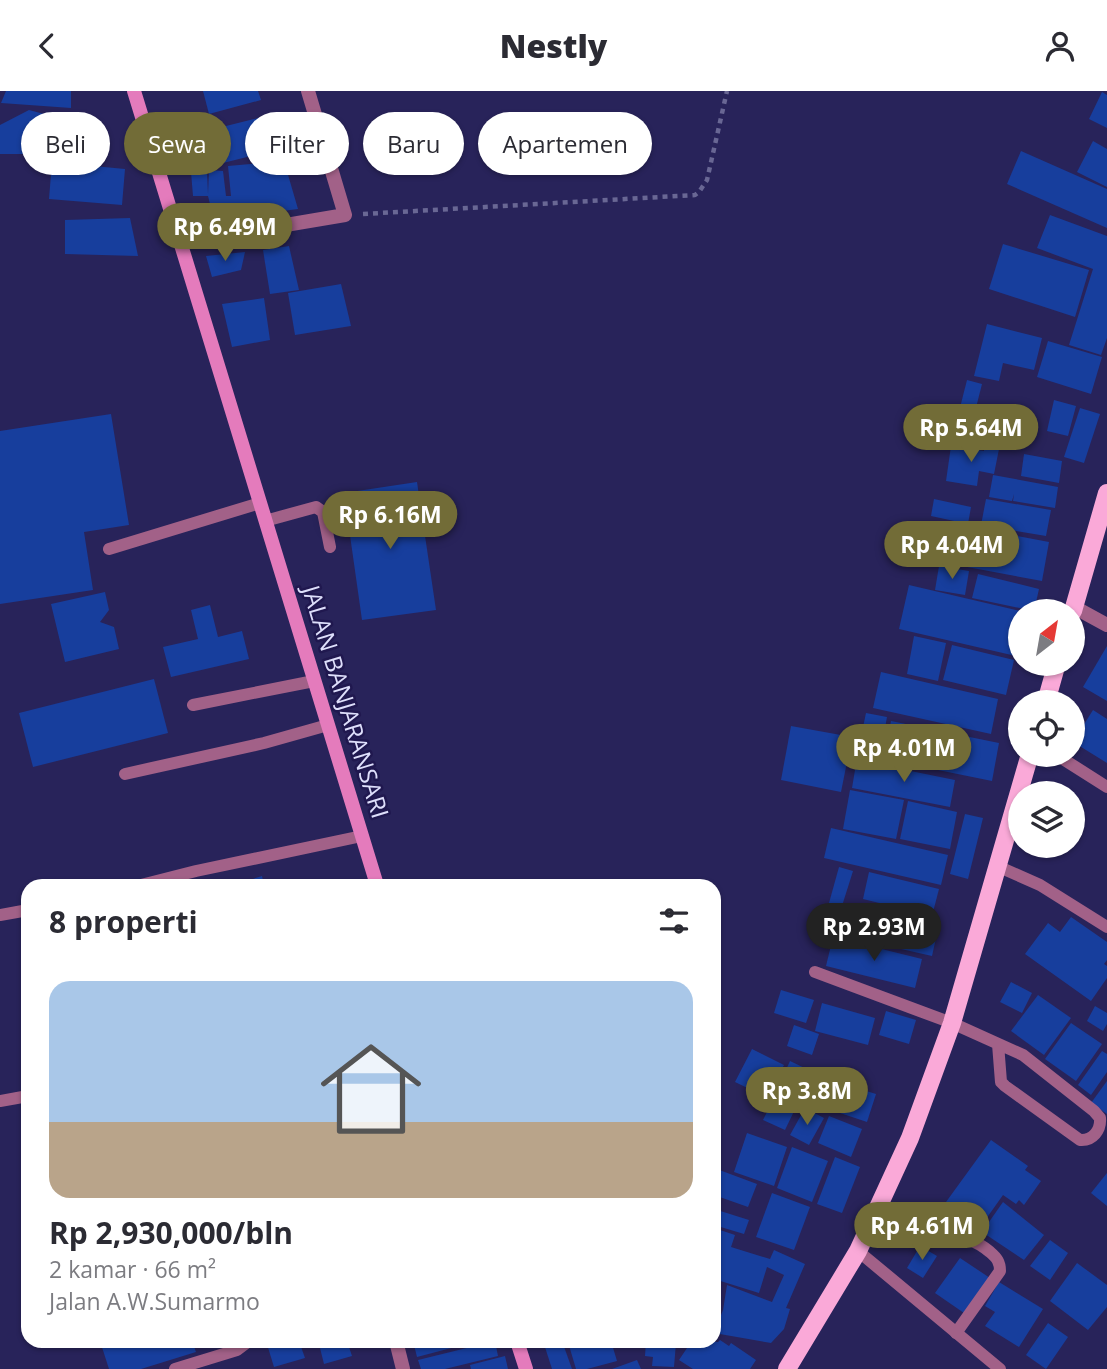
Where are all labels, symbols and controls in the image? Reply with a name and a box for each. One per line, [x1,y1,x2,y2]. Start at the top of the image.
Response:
text: Nestly [500,24,607,67]
icon: back [28,27,66,65]
icon: person [1041,27,1079,65]
chip: Beli [21,112,110,175]
chip: Sewa [124,112,231,175]
chip: Filter [245,112,349,175]
chip: Baru [363,112,464,175]
chip: Apartemen [478,112,652,175]
pin: Rp 6.49M [153,204,297,263]
text: Rp 6.49M [173,210,277,242]
pin: Rp 5.64M [899,405,1043,464]
text: Rp 5.64M [919,411,1023,443]
pin: Rp 6.16M [318,491,462,551]
text: Rp 6.16M [338,498,442,530]
pin: Rp 4.04M [880,521,1024,581]
text: Rp 4.04M [900,528,1004,560]
street label: JALAN BANJARANSARI [295,579,398,822]
north arrow [1008,599,1085,675]
map controls [1008,599,1085,858]
button: locate [1008,690,1085,767]
pin: Rp 4.01M [832,725,976,784]
text: Rp 4.01M [852,731,956,763]
button: layers [1008,781,1085,858]
text: 8 properti [49,901,198,942]
icon: filters [655,902,693,940]
pin: Rp 2.93M [802,903,946,963]
text: Rp 2.93M [822,910,926,942]
icon: home [308,1026,434,1152]
pin: Rp 3.8M [742,1067,872,1127]
text: Rp 3.8M [762,1074,852,1106]
pin: Rp 4.61M [850,1203,994,1262]
text: Rp 4.61M [870,1209,974,1241]
text: Rp 2,930,000/bln [49,1212,293,1253]
text: 2 kamar · 66 m² [49,1253,216,1285]
text: Jalan A.W.Sumarmo [49,1285,260,1317]

